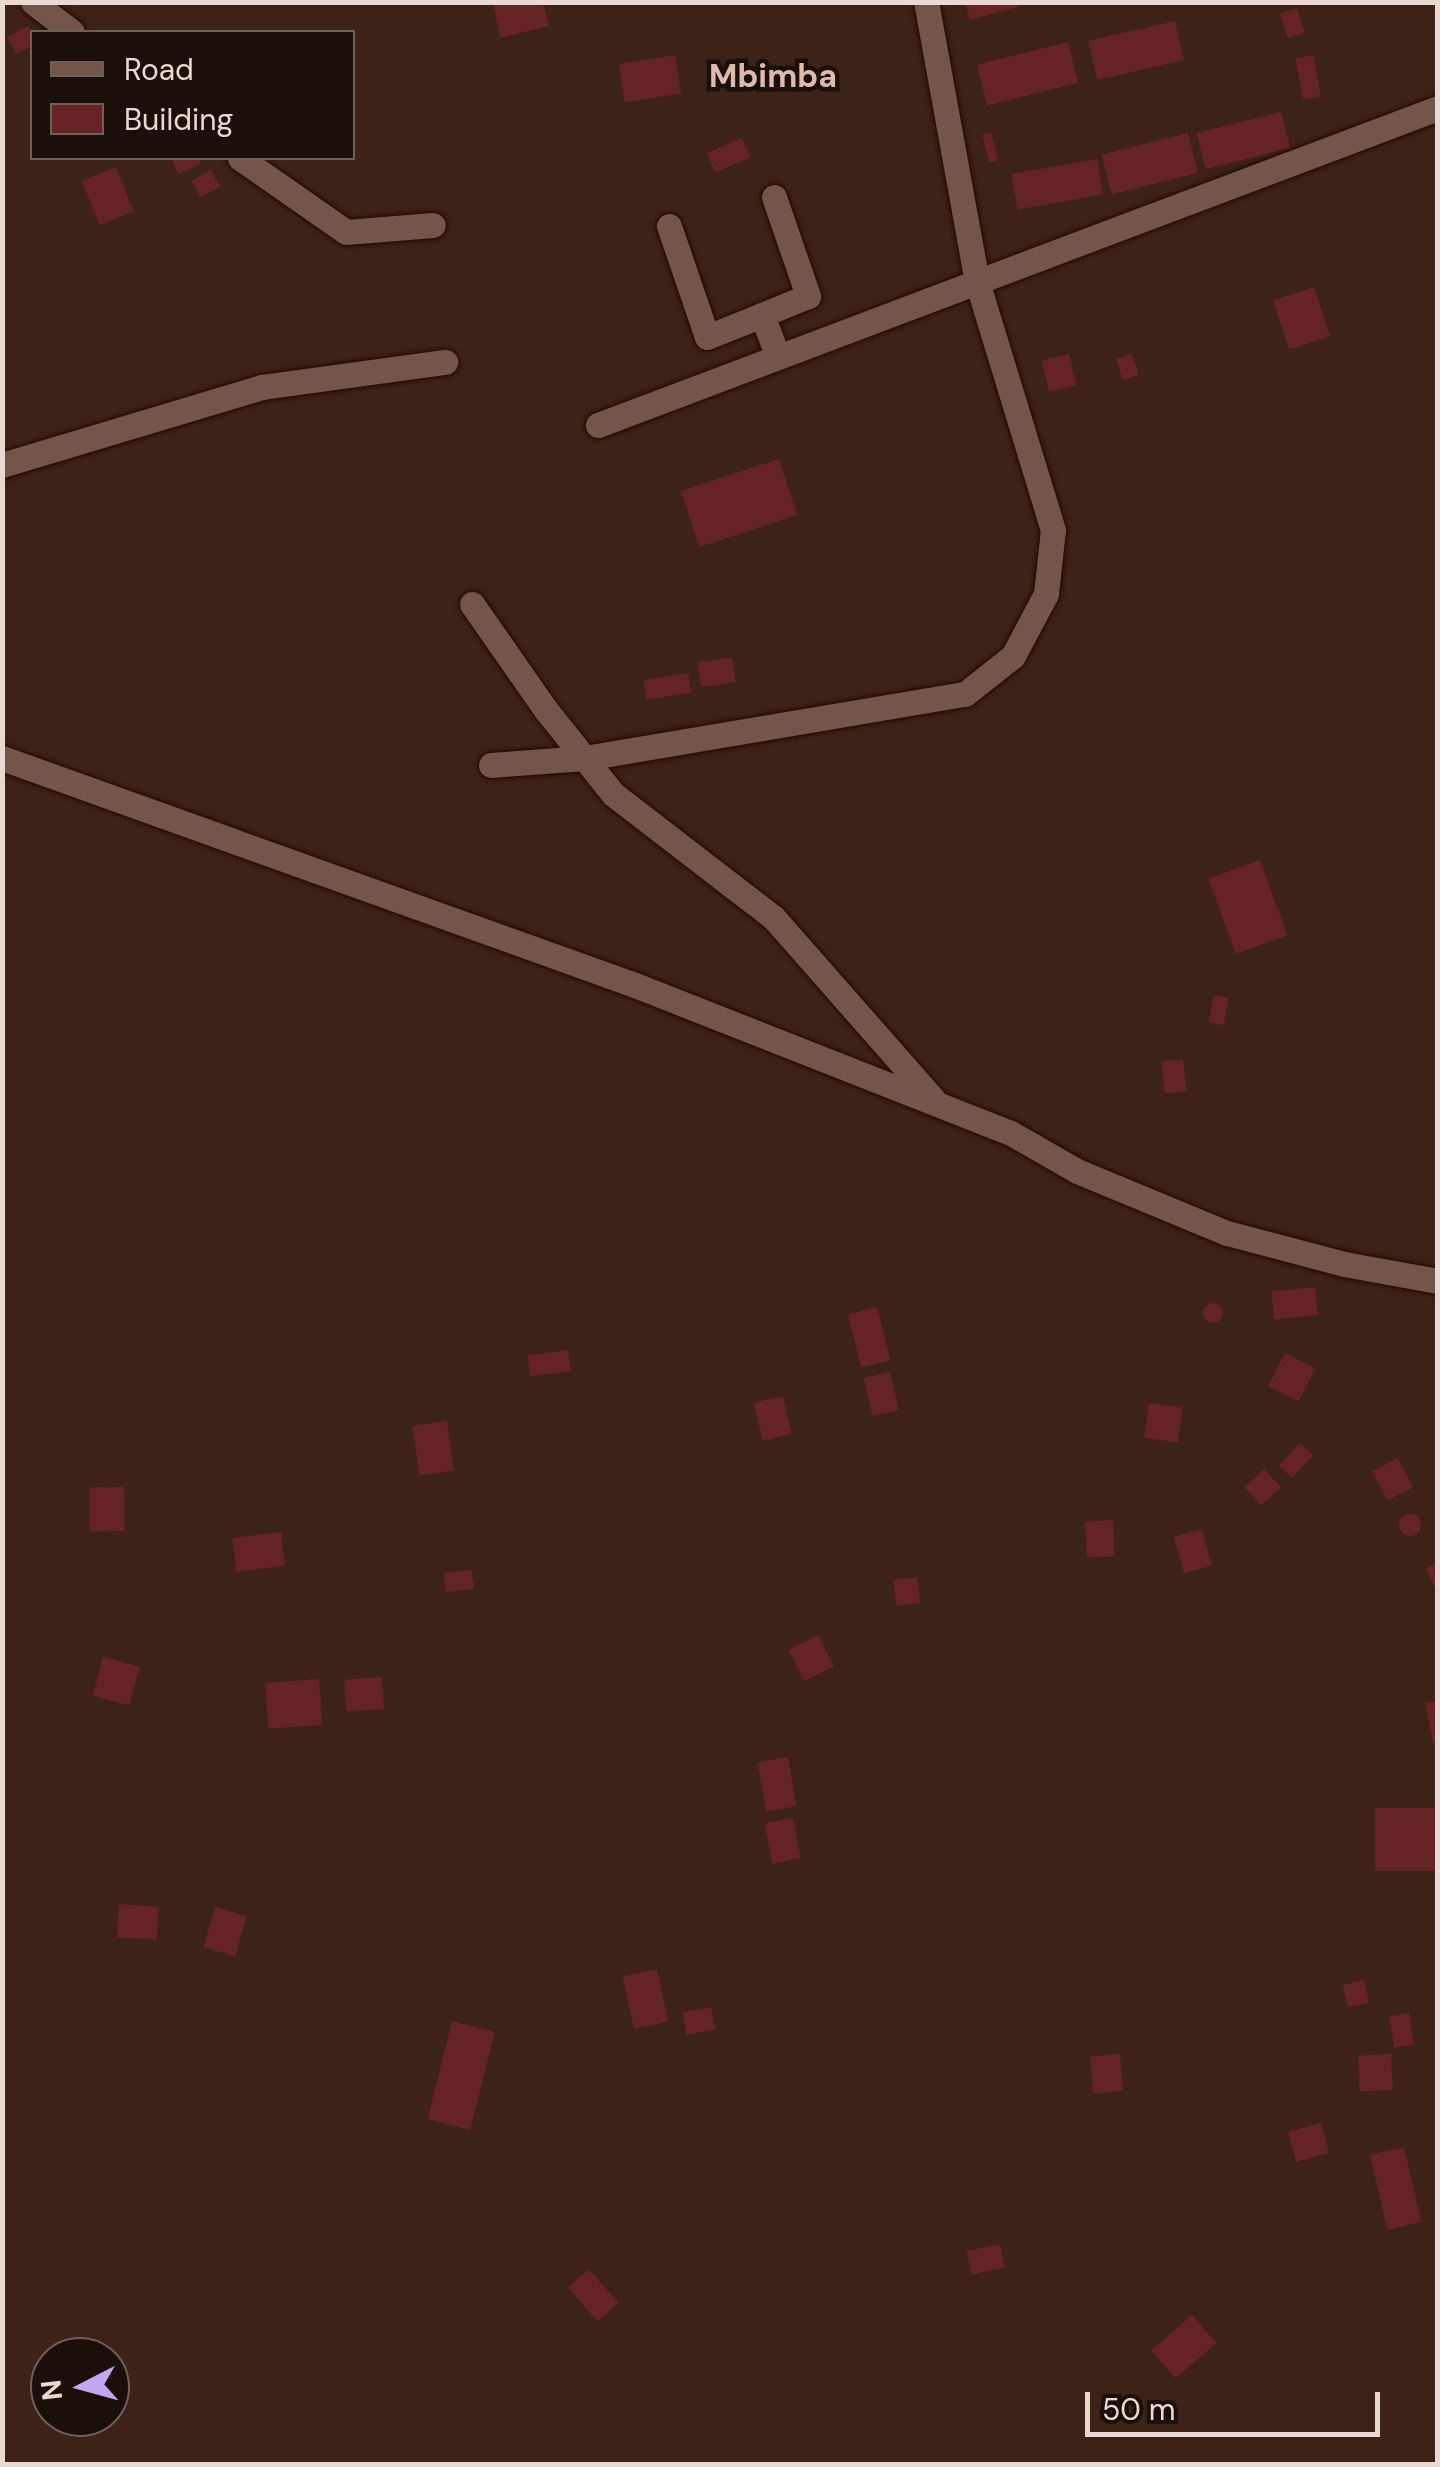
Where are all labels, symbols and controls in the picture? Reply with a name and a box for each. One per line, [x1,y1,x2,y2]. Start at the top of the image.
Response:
legend [30,30,355,160]
text: Road [124,50,194,89]
district label: Mbimba [709,57,837,95]
text: Building [124,100,233,139]
north arrow [30,2337,130,2437]
scale bar [1090,2372,1385,2434]
text: N [32,2378,71,2402]
text: 50 m [1102,2390,1176,2429]

